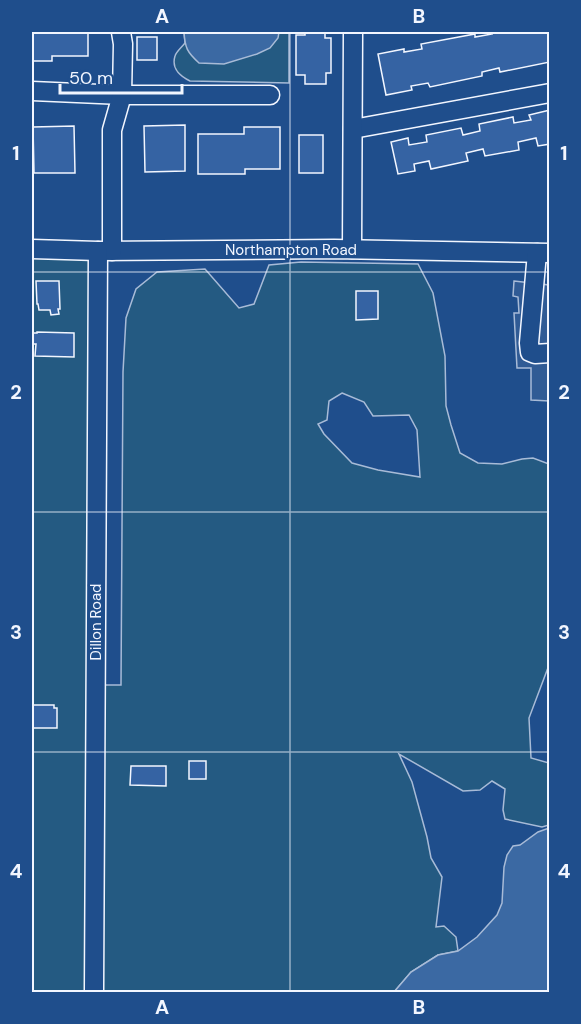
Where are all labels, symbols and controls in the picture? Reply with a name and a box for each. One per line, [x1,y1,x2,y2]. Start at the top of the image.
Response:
text: A [155,3,169,29]
text: B [413,3,425,29]
scale bar [60,57,182,95]
text: 50 m [69,66,113,90]
text: 1 [12,140,20,166]
text: 1 [560,140,568,166]
street label: Northampton Road [225,240,357,260]
text: 2 [10,379,22,405]
text: 2 [558,379,570,405]
street label: Dillon Road [86,583,106,661]
text: 3 [10,619,22,645]
text: 3 [558,619,570,645]
text: 4 [10,858,23,884]
text: 4 [558,858,571,884]
text: A [155,994,169,1020]
text: B [413,994,425,1020]

